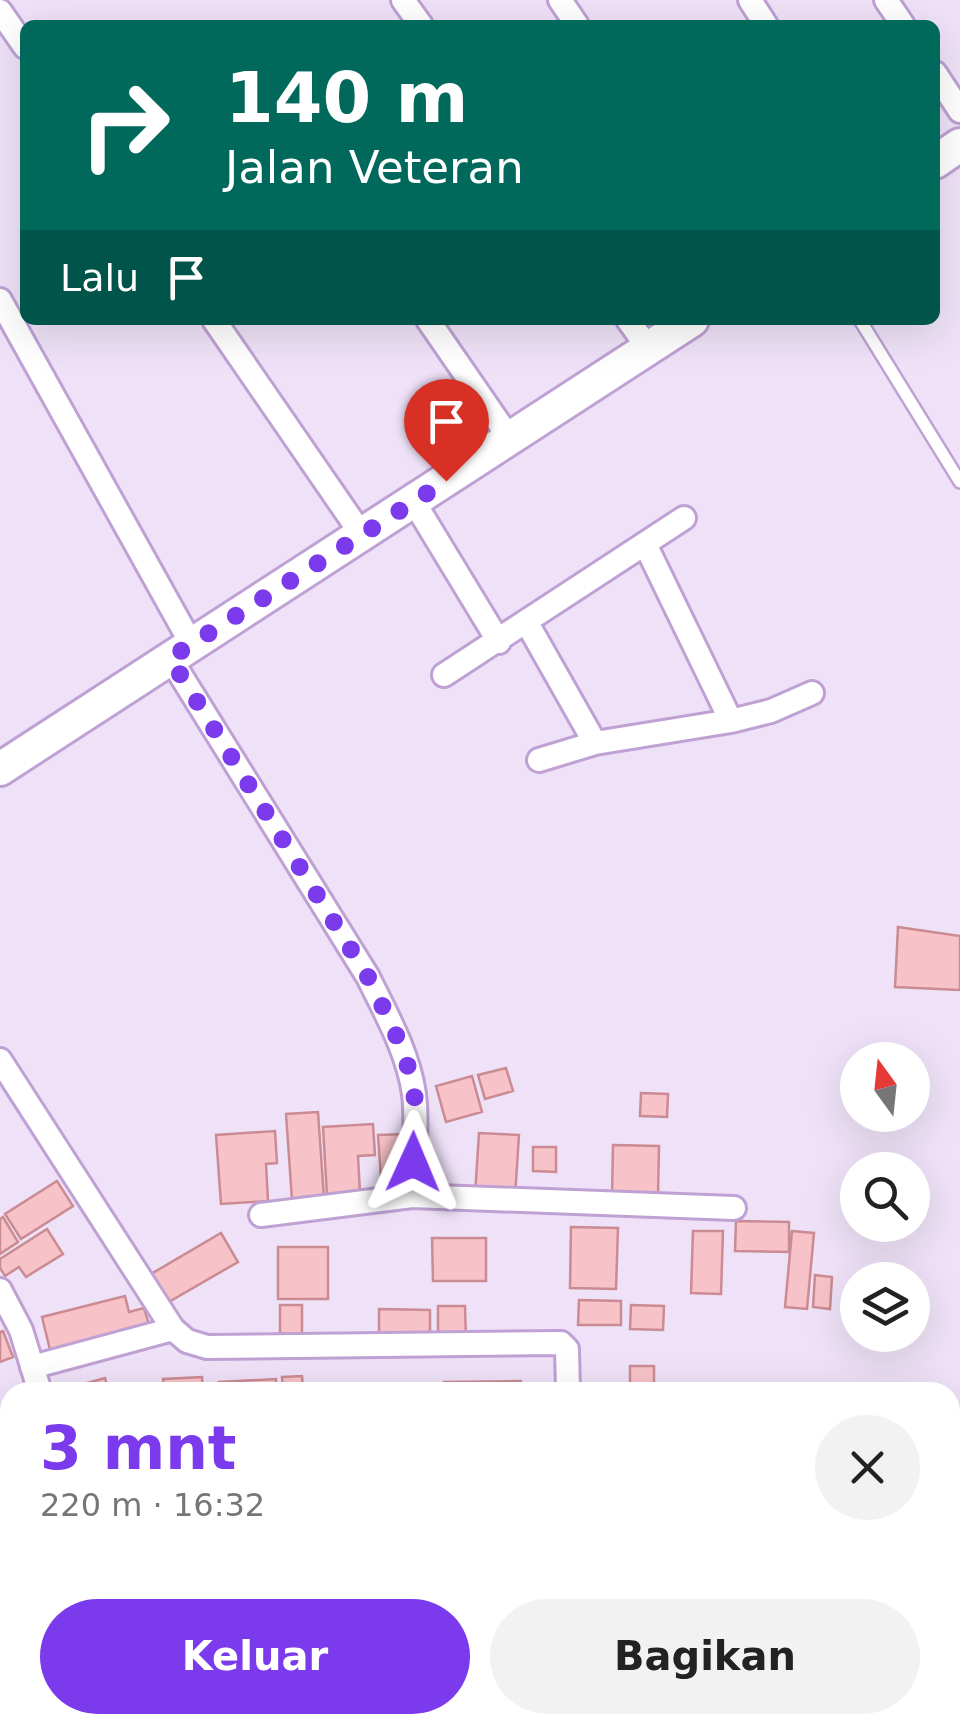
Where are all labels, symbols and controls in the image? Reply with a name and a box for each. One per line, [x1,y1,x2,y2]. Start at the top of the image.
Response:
text: 140 m [225,57,468,139]
icon: right [60,60,190,190]
text: Jalan Veteran [225,141,524,194]
icon: arrive [159,250,214,305]
text: Lalu [60,256,139,300]
pin [404,379,489,482]
icon: arrive [419,394,474,449]
north arrow [840,1042,930,1132]
map controls [840,1042,930,1352]
position arrow [361,1110,465,1214]
button: search [840,1152,930,1242]
button: layers [840,1262,930,1352]
text: 3 mnt [40,1413,237,1483]
button: close [815,1415,920,1520]
text: 220 m · 16:32 [40,1486,265,1524]
button: Keluar [40,1599,470,1714]
button: Bagikan [490,1599,920,1714]

